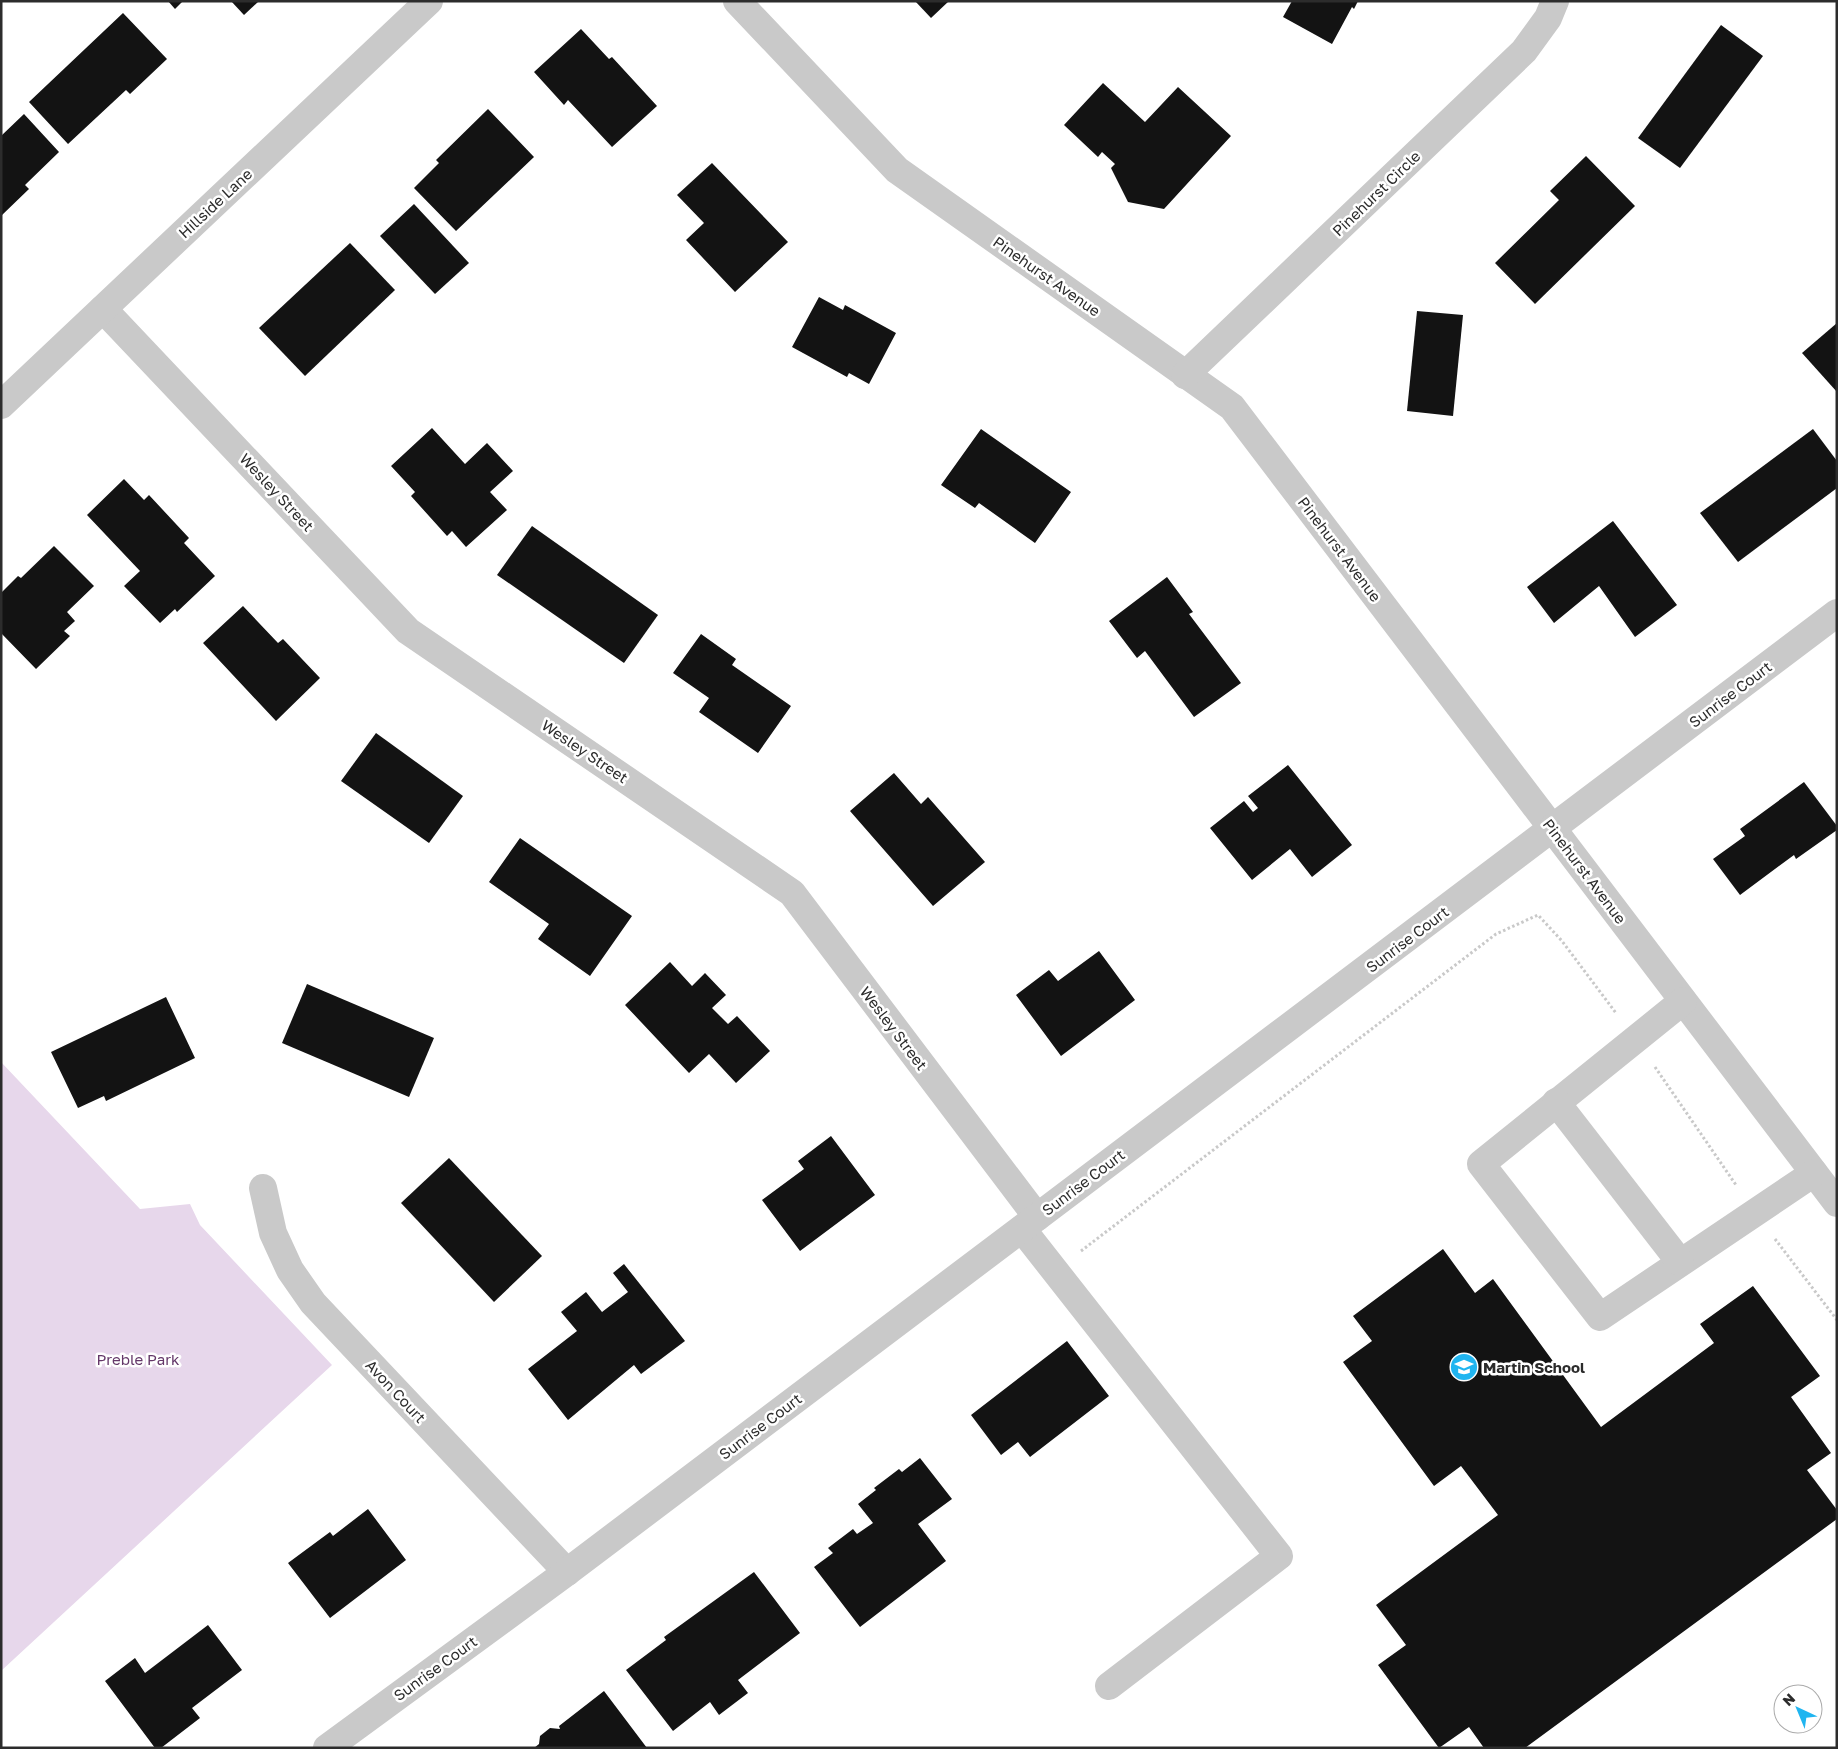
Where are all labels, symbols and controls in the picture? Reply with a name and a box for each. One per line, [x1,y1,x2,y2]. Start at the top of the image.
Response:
street label: Pinehurst Circle [1328,146,1424,239]
street label: Hillside Lane [175,164,256,242]
street label: Pinehurst Avenue [990,232,1104,320]
street label: Wesley Street [236,449,318,535]
street label: Pinehurst Avenue [1295,493,1385,605]
street label: Sunrise Court [1685,657,1775,731]
street label: Wesley Street [538,716,632,786]
street label: Pinehurst Avenue [1540,815,1630,927]
street label: Sunrise Court [1362,902,1452,976]
street label: Wesley Street [857,983,931,1073]
street label: Sunrise Court [1038,1145,1128,1219]
park label: Preble Park [96,1350,180,1368]
school or university icon: Martin School [1449,1352,1479,1382]
street label: Avon Court [362,1356,430,1426]
place label: Martin School [1483,1358,1585,1376]
street label: Sunrise Court [715,1389,805,1463]
street label: Sunrise Court [390,1632,480,1704]
north arrow [1773,1684,1823,1734]
text: N [1779,1689,1798,1709]

